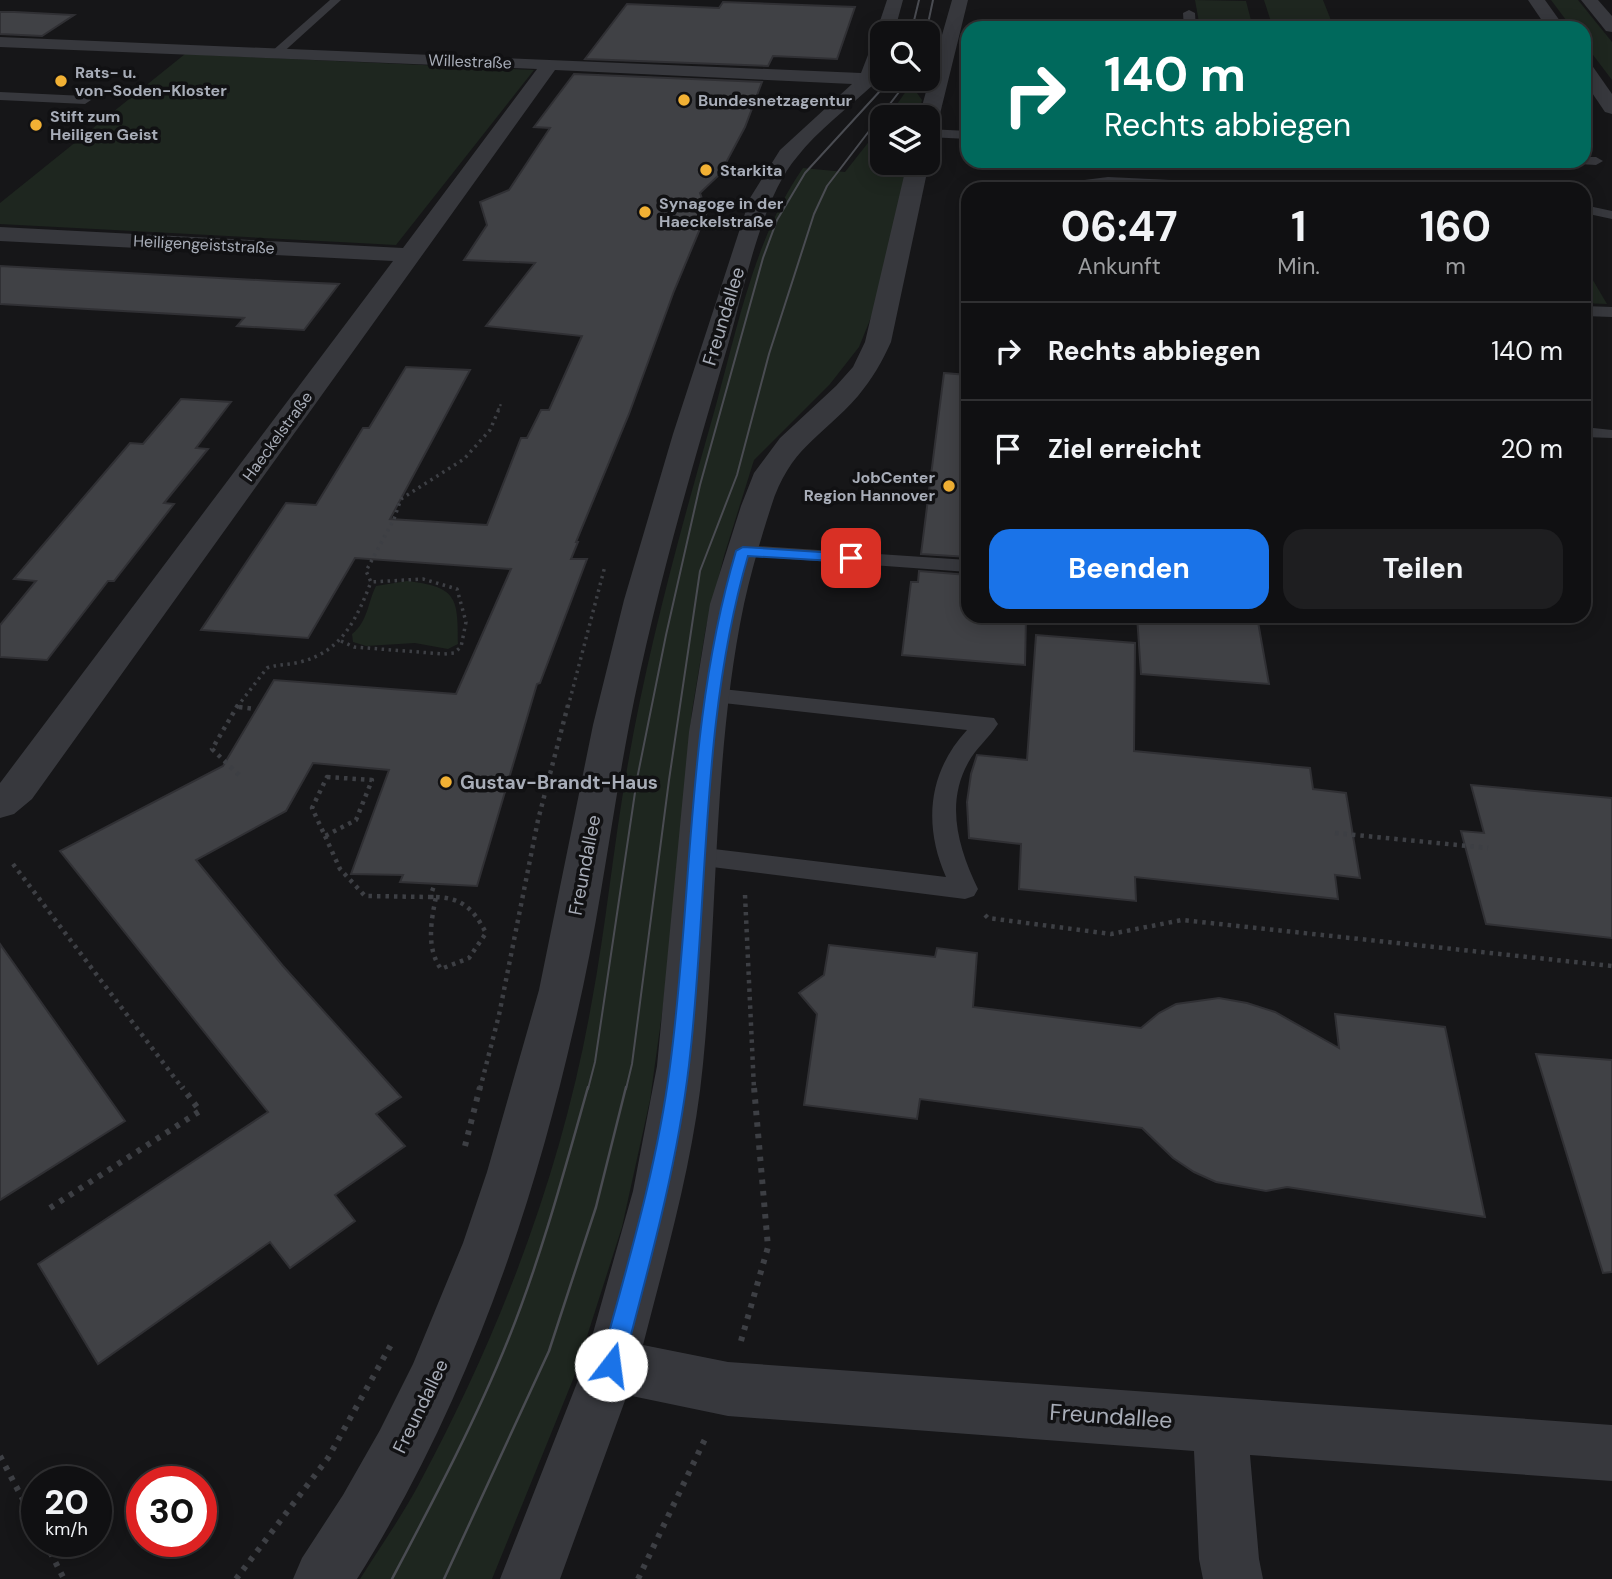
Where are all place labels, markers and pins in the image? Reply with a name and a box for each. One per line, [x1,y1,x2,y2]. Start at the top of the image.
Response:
place label: Rats- u. von-Soden-Kloster [75,62,227,101]
marker: Rats- u. von-Soden-Kloster [53,73,69,89]
place label: Bundesnetzagentur [698,90,853,111]
marker: Bundesnetzagentur [676,92,692,108]
place label: Stift zum Heiligen Geist [50,106,158,145]
marker: Stift zum Heiligen Geist [28,117,44,133]
place label: Starkita [720,160,782,181]
marker: Starkita [698,162,714,178]
place label: Synagoge in der Haeckelstraße [659,193,784,232]
marker: Synagoge in der Haeckelstraße [637,204,653,220]
place label: JobCenter Region Hannover [804,467,935,506]
marker: JobCenter Region Hannover [941,478,957,494]
pin [821,528,881,588]
place label: Gustav-Brandt-Haus [460,770,658,795]
marker: Gustav-Brandt-Haus [438,774,454,790]

